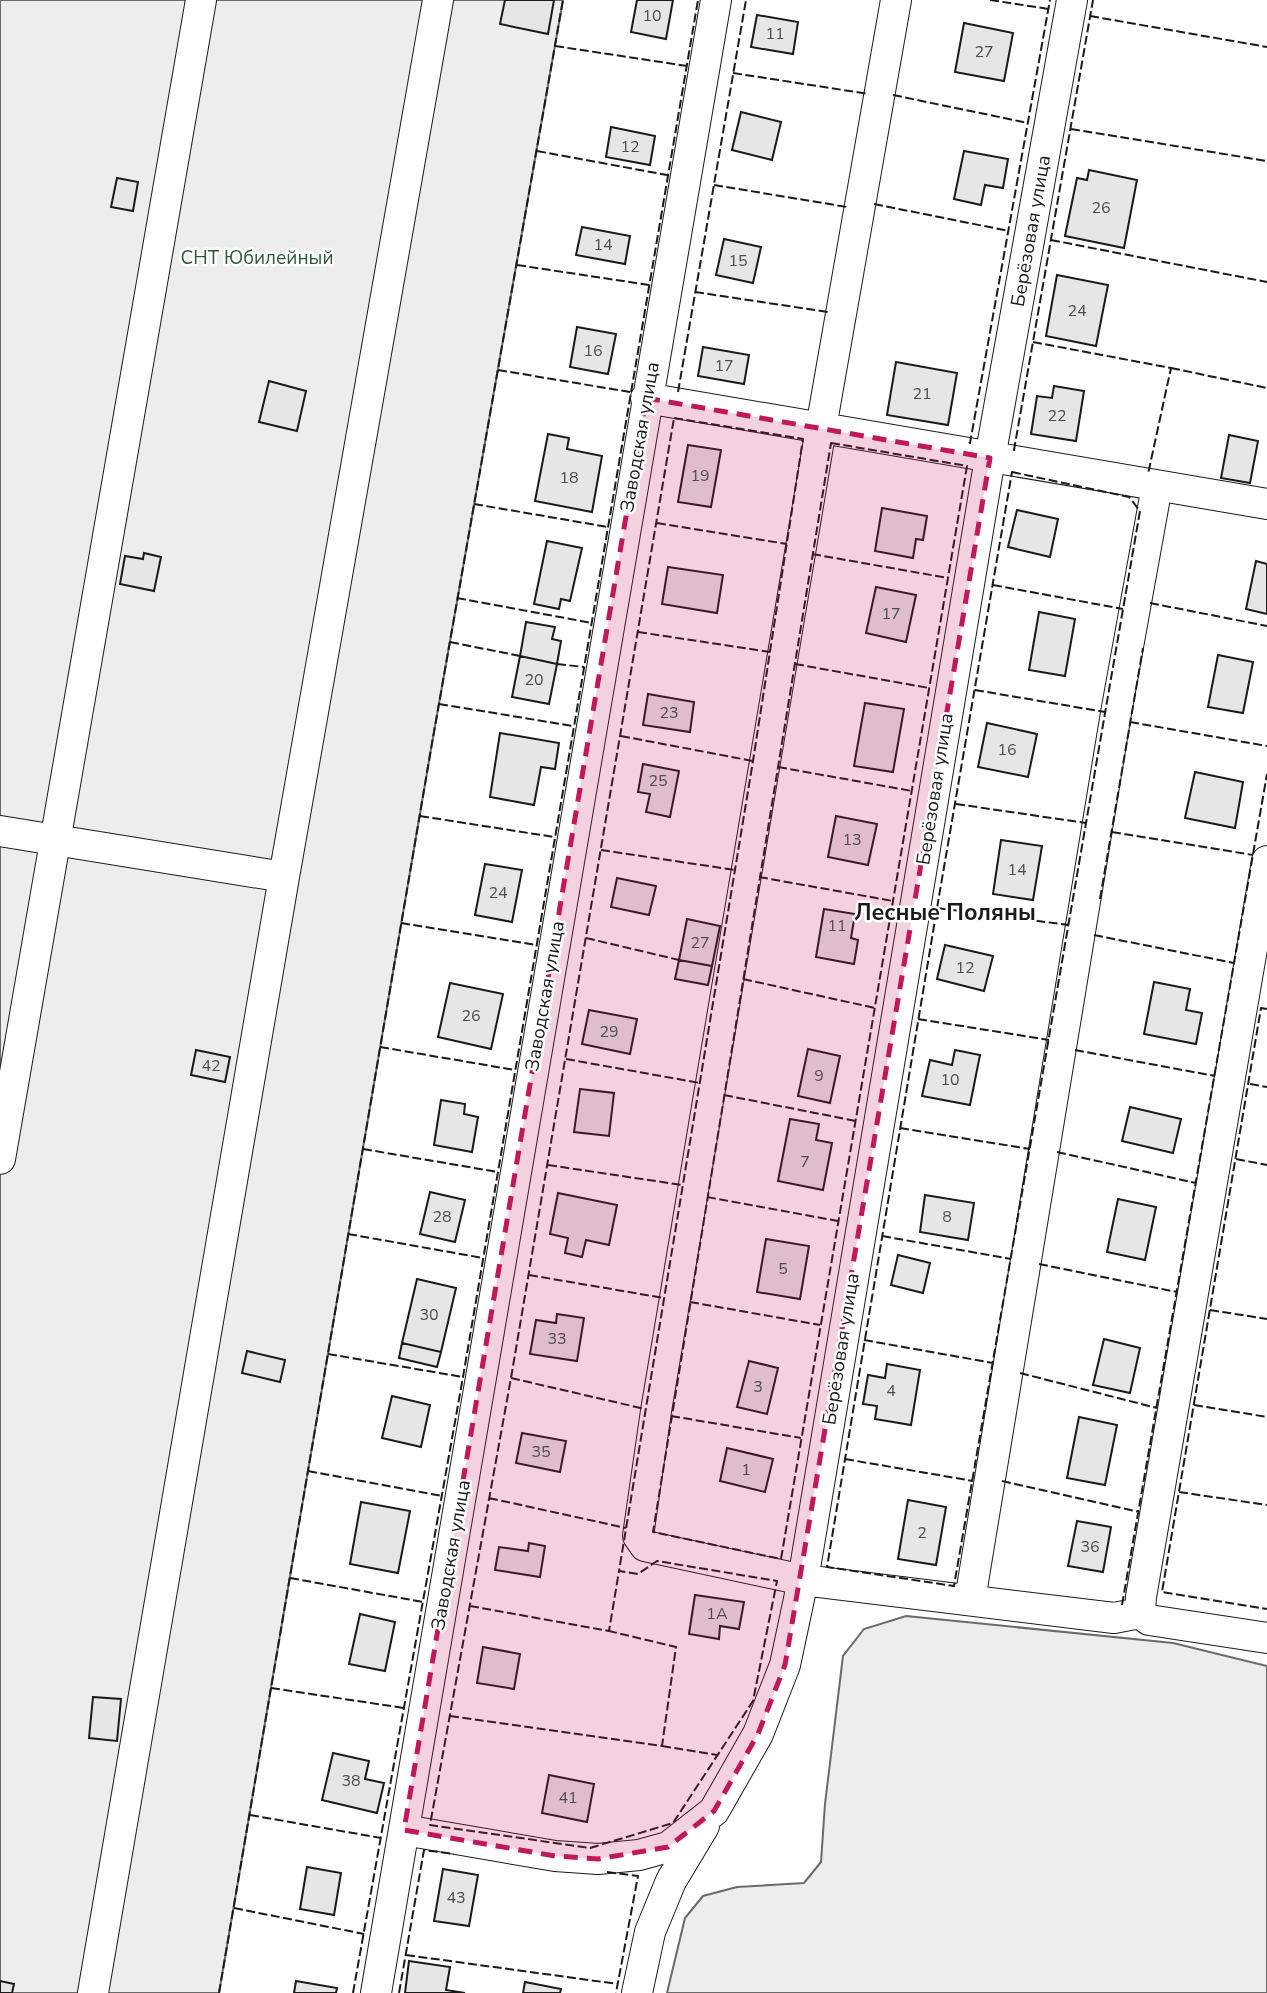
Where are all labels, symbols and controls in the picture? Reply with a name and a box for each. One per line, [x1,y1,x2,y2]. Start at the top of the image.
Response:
house number: 10 [642,5,662,27]
house number: 11 [765,23,785,45]
house number: 27 [974,41,994,63]
house number: 12 [620,136,640,158]
street label: Берёзовая улица [1005,153,1057,309]
house number: 26 [1091,197,1111,219]
house number: 14 [593,234,613,256]
park label: СНТ Юбилейный [180,245,334,271]
house number: 15 [728,250,748,272]
house number: 24 [1067,300,1087,322]
house number: 16 [583,340,603,362]
house number: 17 [714,355,734,377]
street label: Заводская улица [614,360,666,514]
house number: 21 [912,383,932,405]
house number: 22 [1047,405,1067,427]
house number: 19 [690,465,710,487]
house number: 18 [559,467,579,489]
house number: 17 [881,603,901,625]
house number: 20 [524,669,544,691]
house number: 23 [659,702,679,724]
street label: Берёзовая улица [910,711,960,867]
house number: 16 [997,739,1017,761]
house number: 25 [648,770,668,792]
house number: 13 [842,829,862,851]
house number: 14 [1007,859,1027,881]
house number: 24 [488,882,508,904]
district label: Лесные Поляны [854,897,1036,928]
house number: 11 [827,915,847,937]
street label: Заводская улица [519,919,571,1073]
house number: 27 [690,932,710,954]
house number: 12 [955,957,975,979]
house number: 26 [461,1005,481,1027]
house number: 29 [599,1021,619,1043]
house number: 42 [201,1055,221,1077]
house number: 9 [814,1065,824,1087]
house number: 10 [940,1069,960,1091]
house number: 7 [800,1151,810,1173]
house number: 28 [432,1206,452,1228]
house number: 8 [942,1206,952,1228]
house number: 5 [778,1258,788,1280]
street label: Берёзовая улица [816,1271,866,1427]
house number: 30 [419,1304,439,1326]
house number: 33 [547,1328,567,1350]
house number: 3 [753,1376,763,1398]
house number: 4 [886,1380,896,1402]
house number: 35 [531,1441,551,1463]
house number: 1 [741,1459,751,1481]
street label: Заводская улица [425,1478,477,1632]
house number: 2 [917,1522,927,1544]
house number: 36 [1080,1536,1100,1558]
house number: 1А [706,1603,728,1625]
house number: 38 [341,1770,361,1792]
house number: 41 [558,1787,578,1809]
house number: 43 [446,1887,466,1909]

